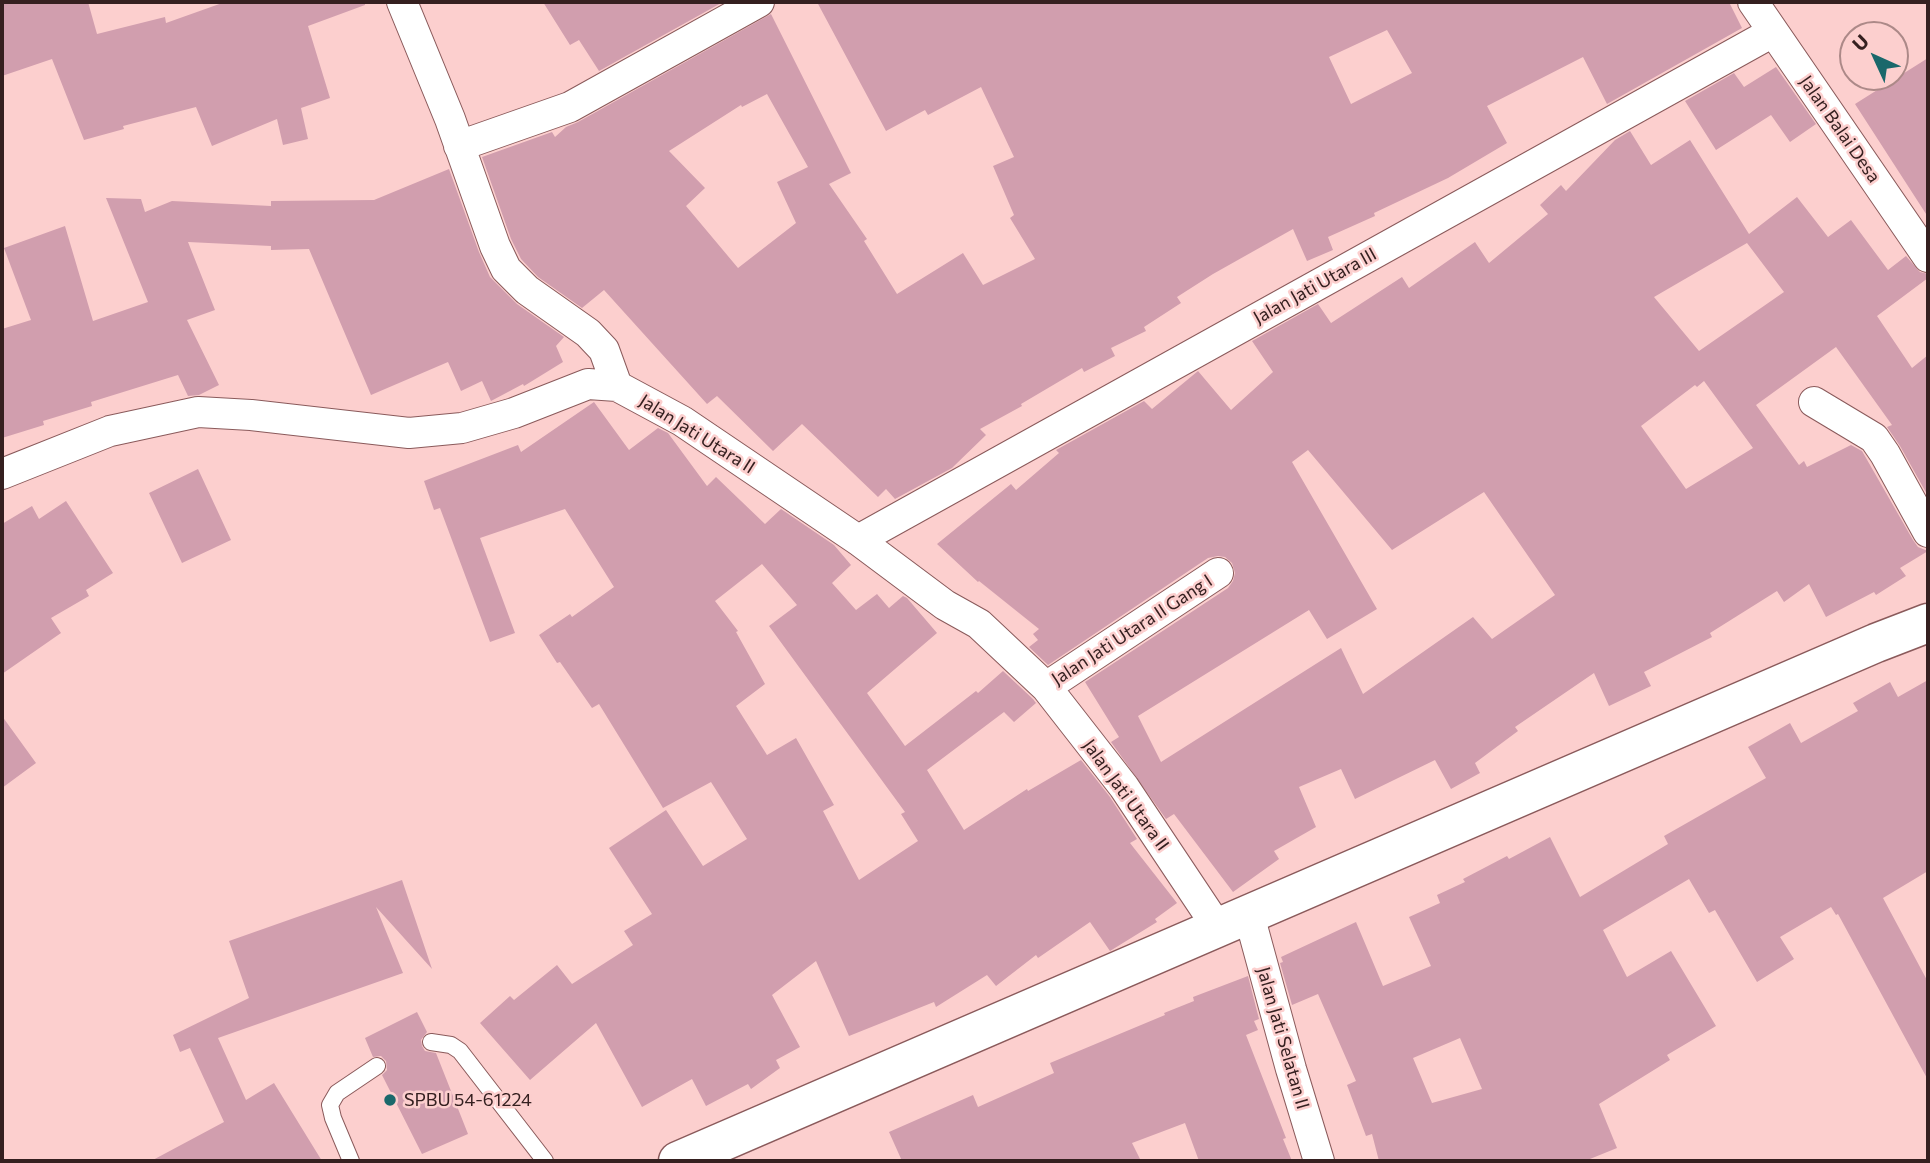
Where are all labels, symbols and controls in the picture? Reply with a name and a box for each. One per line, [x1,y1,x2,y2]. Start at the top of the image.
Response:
north arrow [1839,21,1909,91]
text: U [1847,29,1873,55]
street label: Jalan Balai Desa [1795,71,1885,187]
street label: Jalan Jati Utara III [1250,243,1380,329]
street label: Jalan Jati Utara II [635,390,759,478]
street label: Jalan Jati Utara II Gang I [1048,570,1216,690]
street label: Jalan Jati Utara II [1078,735,1174,855]
street label: Jalan Jati Selatan II [1252,964,1314,1112]
place label: SPBU 54-61224 [404,1089,532,1111]
marker: SPBU 54-61224 [382,1092,398,1108]

